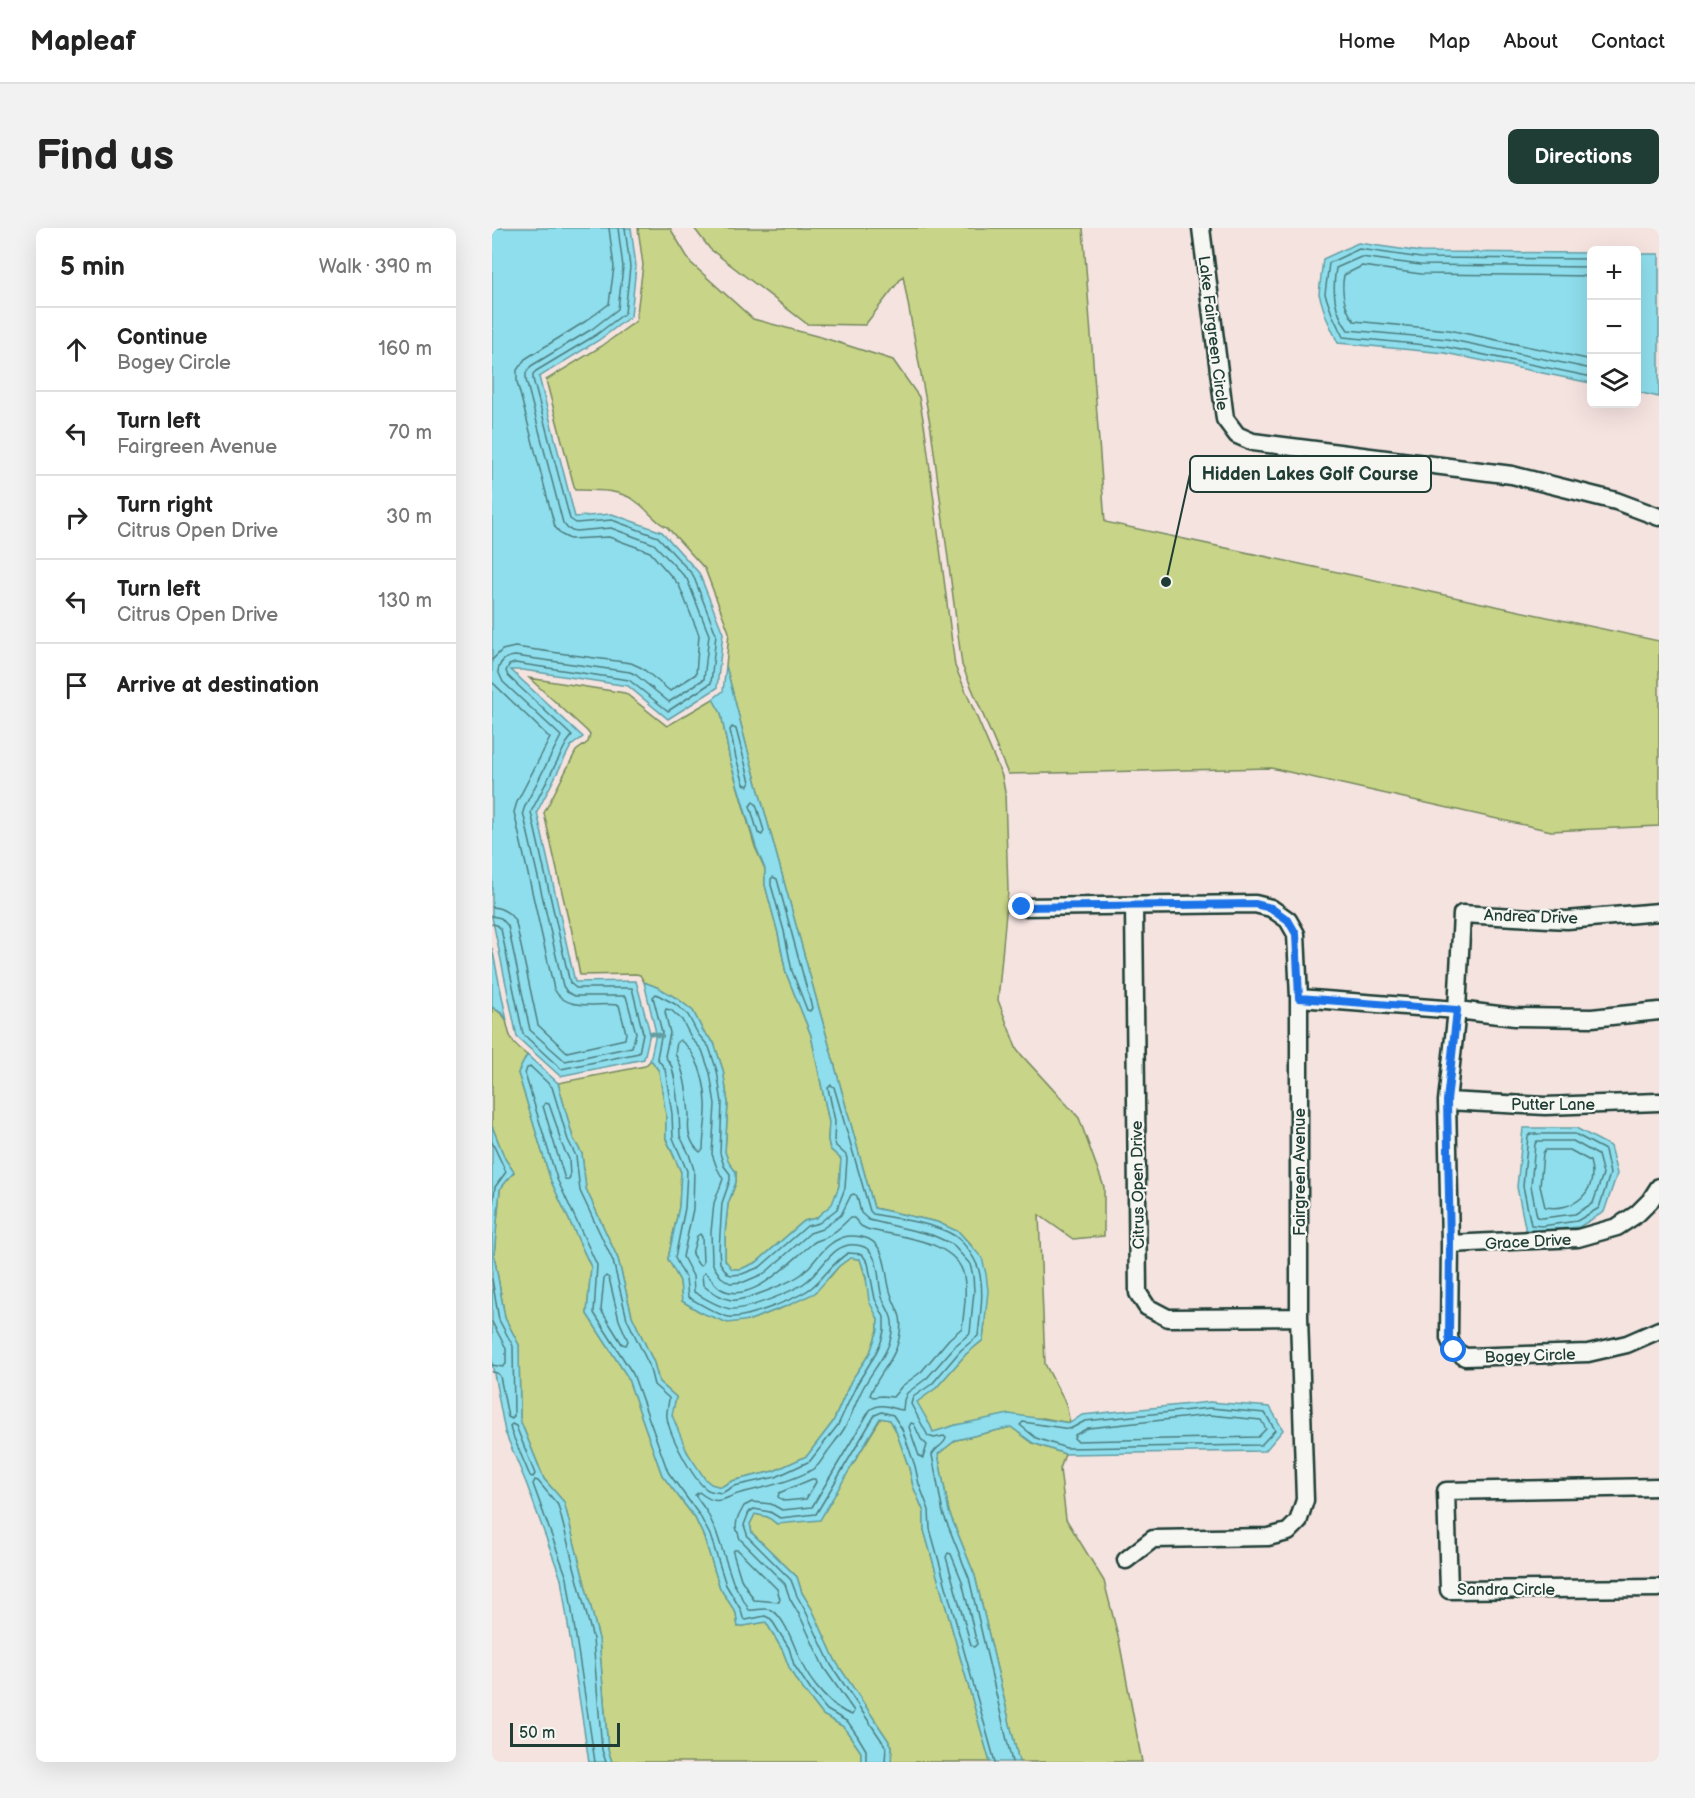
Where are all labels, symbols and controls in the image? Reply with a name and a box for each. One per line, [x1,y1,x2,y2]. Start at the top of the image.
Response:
text: Mapleaf [30,25,136,58]
text: Home [1338,29,1395,54]
text: Map [1428,29,1470,54]
text: About [1503,29,1558,54]
text: Contact [1591,29,1665,54]
button: Directions [1508,129,1659,184]
text: Find us [36,131,174,182]
map controls [1587,246,1641,408]
button: + [1587,246,1641,300]
text: 5 min [60,252,125,283]
text: Walk · 390 m [319,255,432,279]
street label: Lake Fairgreen Circle [1194,255,1231,412]
button: − [1587,300,1641,354]
text: Continue [117,324,207,351]
icon: ahead [60,333,93,366]
text: 160 m [378,337,432,361]
text: Bogey Circle [117,351,231,375]
button: layers [1587,354,1641,408]
text: Turn left [117,408,201,435]
icon: left [60,417,93,450]
text: 70 m [388,421,432,445]
text: Fairgreen Avenue [117,435,277,459]
callout: Hidden Lakes Golf Course [1190,456,1431,492]
text: Hidden Lakes Golf Course [1202,464,1418,485]
text: Turn right [117,492,213,519]
icon: right [60,501,93,534]
text: 30 m [386,505,432,529]
text: Citrus Open Drive [117,519,278,543]
text: Turn left [117,576,201,603]
icon: left [60,585,93,618]
text: 130 m [378,589,432,613]
text: Citrus Open Drive [117,603,278,627]
icon: arrive [60,669,93,702]
text: Arrive at destination [117,672,319,699]
route end [1008,893,1034,919]
street label: Andrea Drive [1484,906,1579,929]
street label: Putter Lane [1511,1096,1596,1115]
street label: Fairgreen Avenue [1291,1107,1310,1236]
street label: Citrus Open Drive [1128,1120,1149,1250]
street label: Grace Drive [1484,1231,1572,1254]
route start [1440,1336,1466,1362]
street label: Bogey Circle [1484,1345,1576,1368]
street label: Sandra Circle [1457,1581,1555,1600]
scale bar [510,1720,620,1748]
text: 50 m [519,1724,555,1743]

